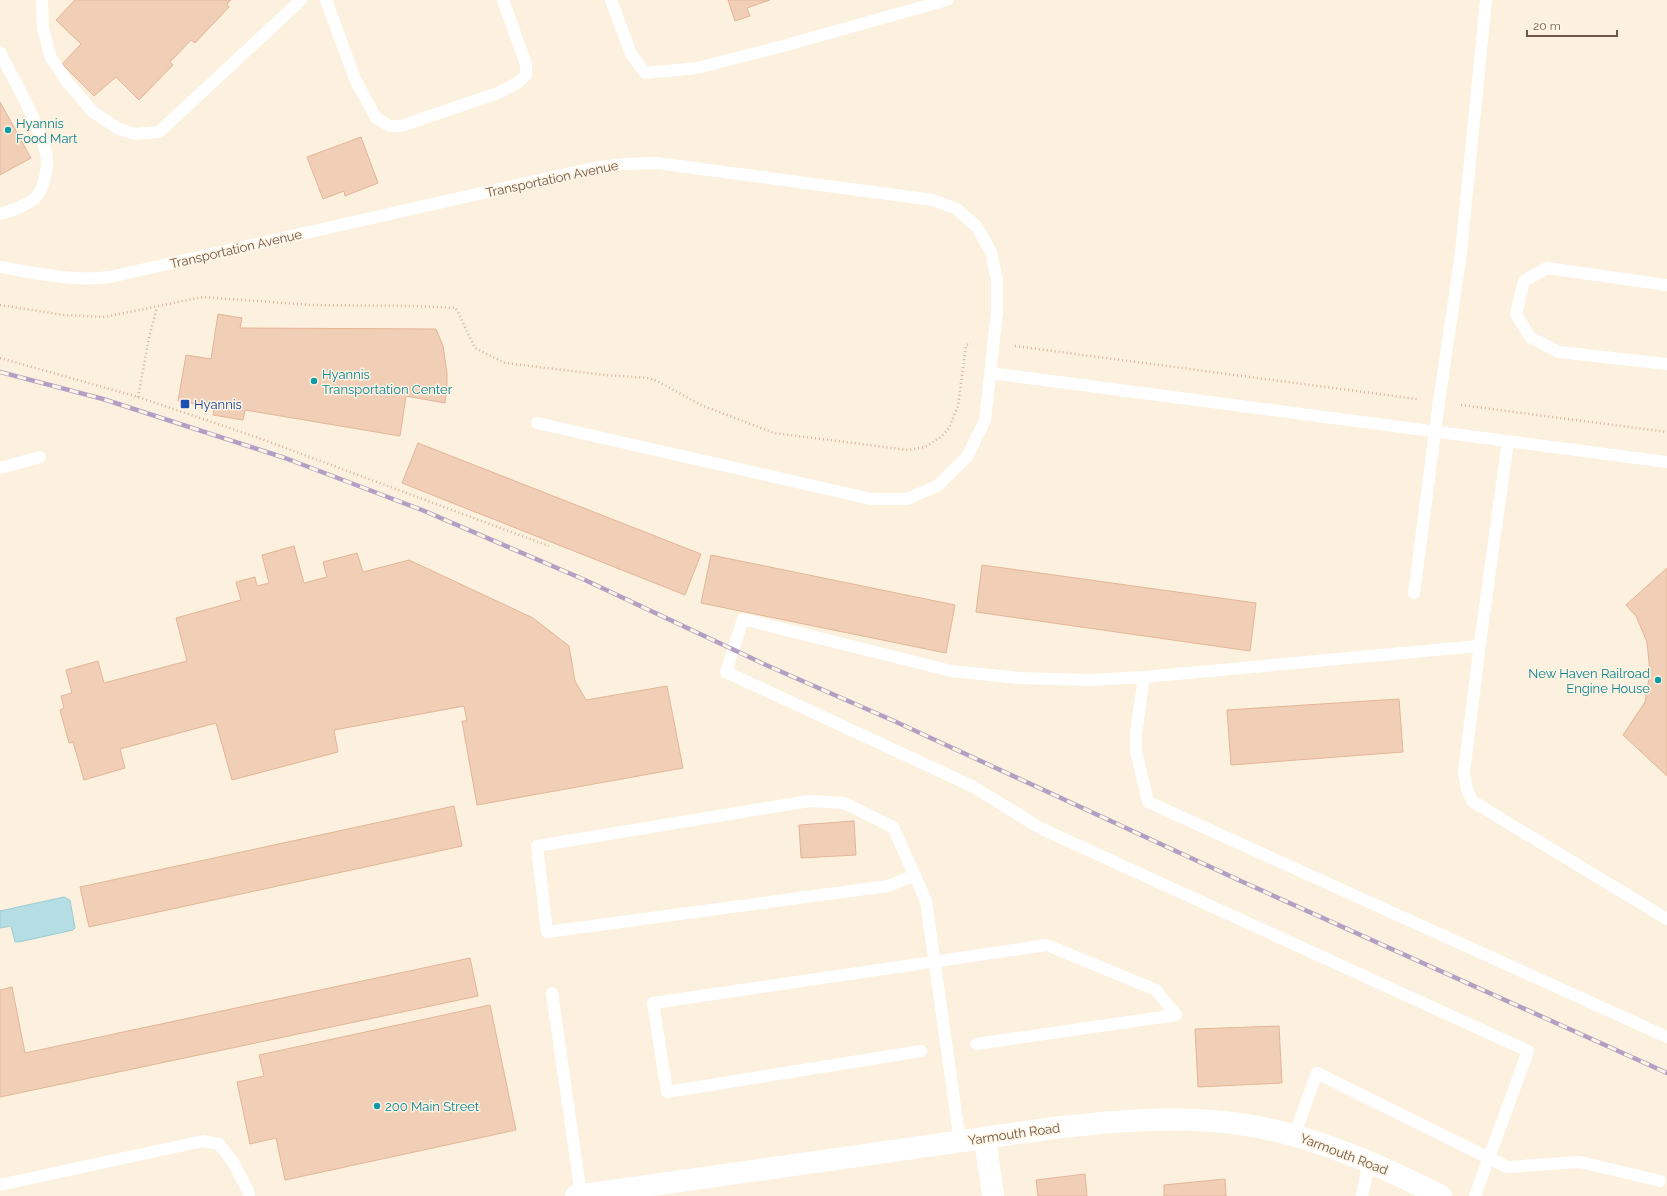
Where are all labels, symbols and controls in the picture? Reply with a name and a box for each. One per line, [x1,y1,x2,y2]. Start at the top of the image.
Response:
scale bar [1527,12,1617,38]
text: 20 m [1533,19,1561,33]
place label: Hyannis Food Mart [16,116,78,146]
marker: Hyannis Food Mart [3,125,13,135]
street label: Transportation Avenue [484,158,620,200]
street label: Transportation Avenue [169,226,304,271]
place label: Hyannis Transportation Center [322,367,453,397]
marker: Hyannis Transportation Center [309,376,319,386]
place label: Hyannis [194,397,242,412]
marker: Hyannis [179,398,191,410]
place label: New Haven Railroad Engine House [1528,666,1650,696]
marker: New Haven Railroad Engine House [1653,675,1663,685]
place label: 200 Main Street [385,1099,480,1114]
marker: 200 Main Street [372,1101,382,1111]
street label: Yarmouth Road [967,1120,1061,1148]
street label: Yarmouth Road [1298,1130,1390,1178]

